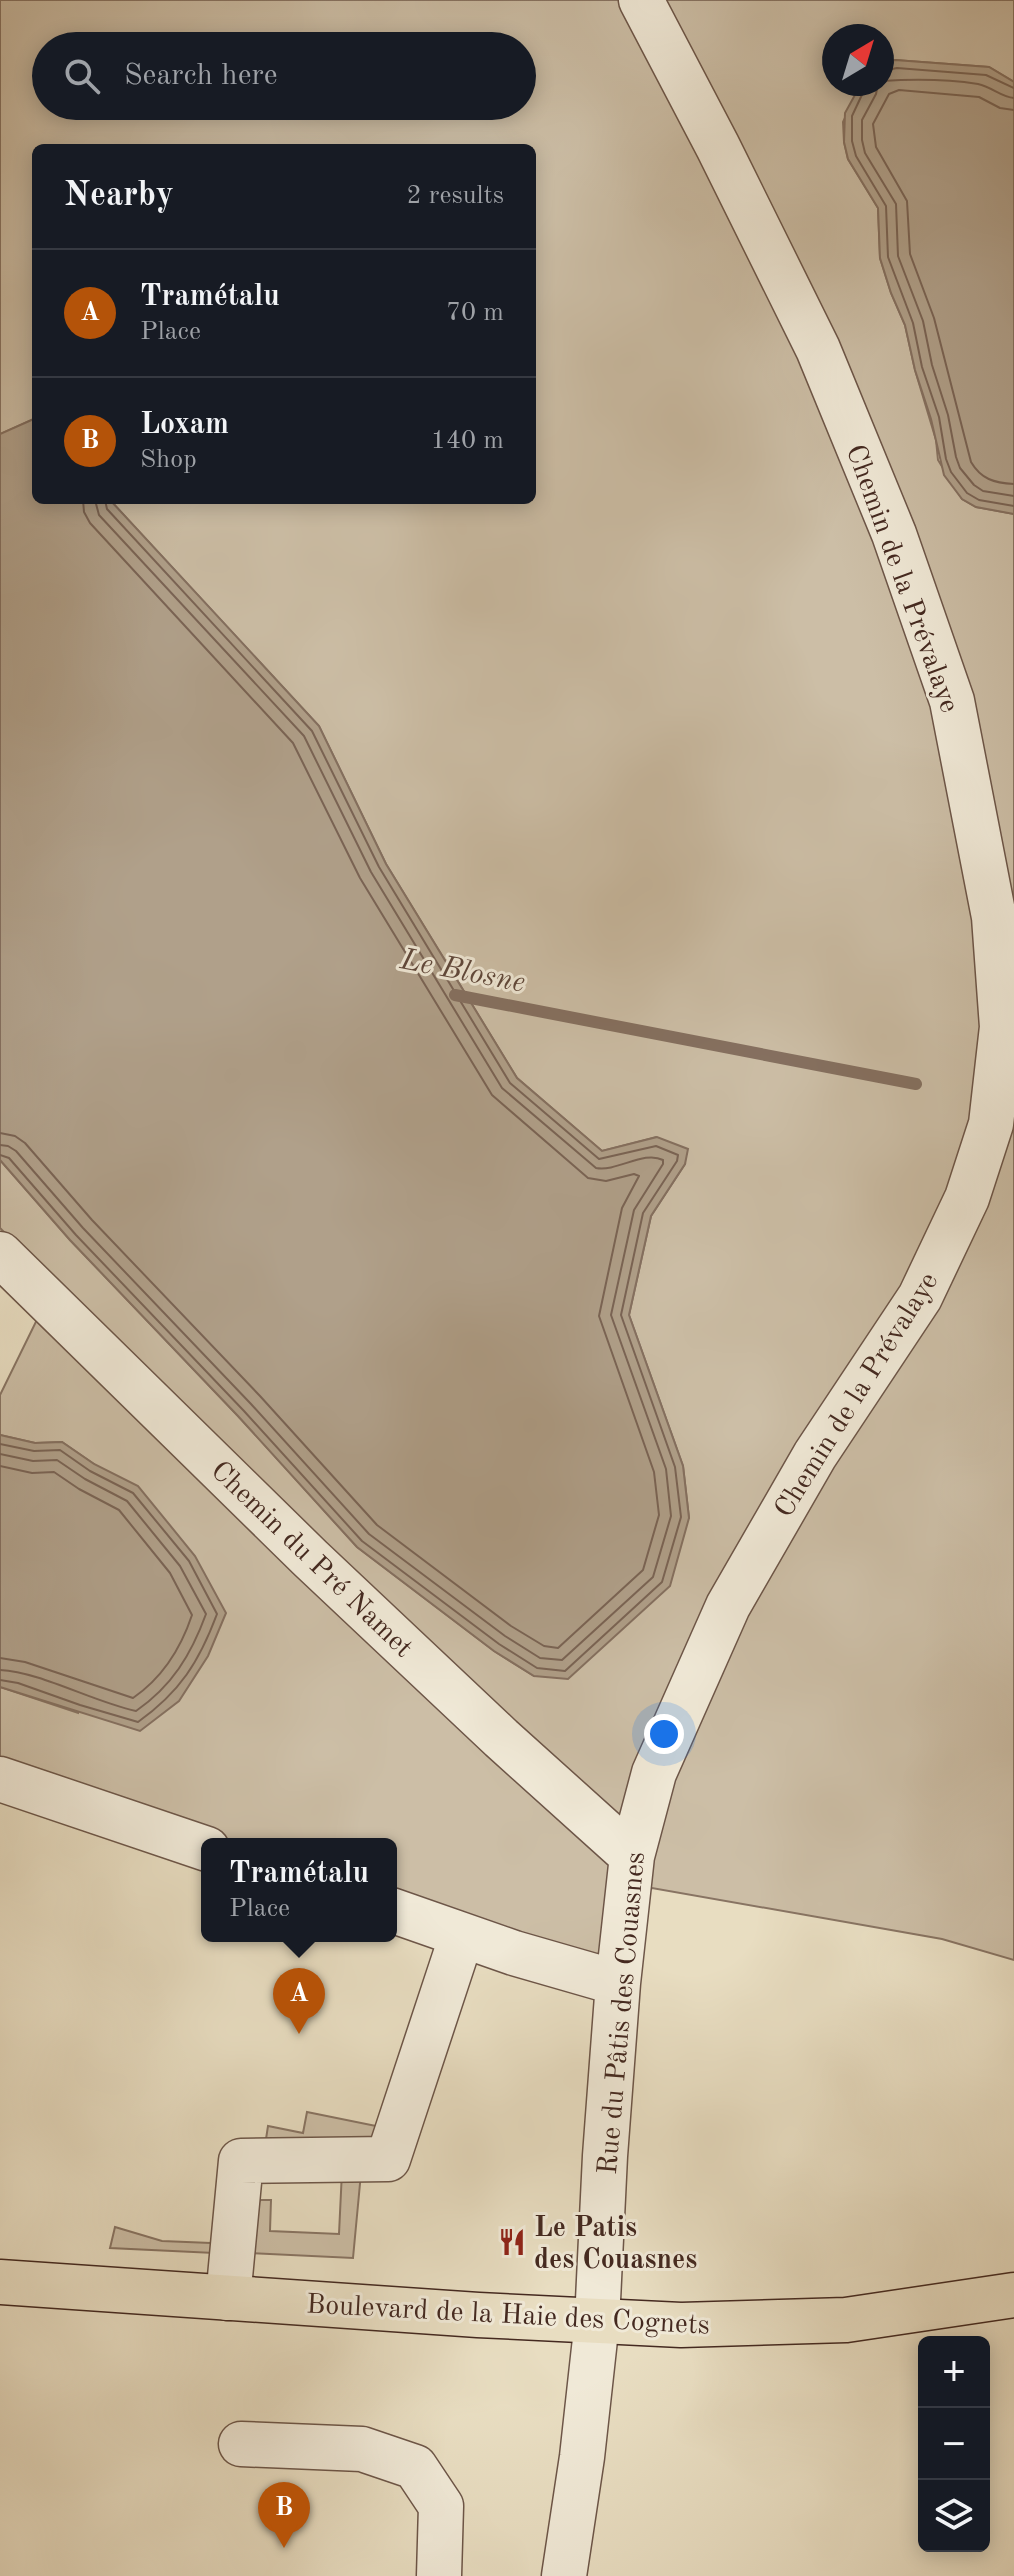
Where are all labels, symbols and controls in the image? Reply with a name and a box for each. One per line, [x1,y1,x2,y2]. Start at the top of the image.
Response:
north arrow [822,24,894,96]
search box [32,32,536,120]
icon: search [60,54,104,98]
text: Search here [124,61,278,91]
text: Nearby [64,179,174,213]
text: 2 results [406,183,504,209]
text: Tramétalu [140,282,280,312]
text: A [80,300,100,326]
text: 70 m [446,300,504,326]
text: Place [140,319,201,345]
text: Loxam [140,410,229,440]
text: B [81,428,99,454]
text: 140 m [431,428,504,454]
street label: Chemin de la Prévalaye [840,441,963,717]
text: Shop [140,447,197,473]
water label: Le Blosne [397,945,528,999]
street label: Chemin de la Prévalaye [771,1268,944,1523]
street label: Chemin du Pré Namet [205,1457,417,1664]
your location [644,1714,684,1754]
popup [201,1838,397,1942]
street label: Rue du Pâtis des Couasnes [595,1851,651,2176]
text: Tramétalu [229,1859,369,1889]
text: Place [229,1896,290,1922]
pin: A [273,1968,325,2034]
place label: Le Patis des Couasnes [534,2215,697,2275]
restaurant icon: Le Patis des Couasnes [497,2227,527,2257]
street label: Boulevard de la Haie des Cognets [305,2291,710,2341]
map controls [918,2336,990,2552]
button: + [918,2336,990,2408]
button: − [918,2408,990,2480]
button: layers [918,2480,990,2552]
pin: B [258,2482,310,2548]

